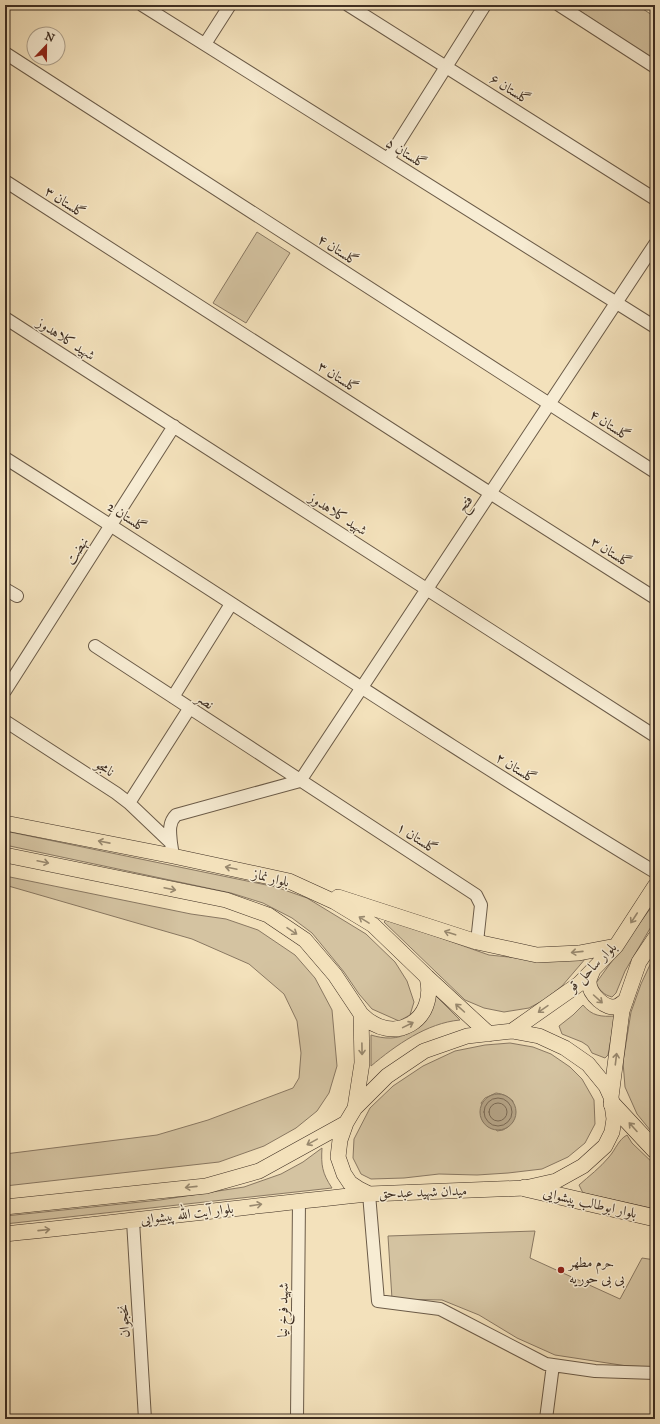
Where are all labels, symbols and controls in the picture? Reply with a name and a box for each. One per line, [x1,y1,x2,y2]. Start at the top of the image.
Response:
north arrow [26,26,66,66]
text: N [43,29,57,45]
street label: گلستان ۶ [487,70,533,108]
street label: گلستان ۵ [383,134,429,172]
street label: گلستان ۳ [42,183,88,221]
street label: گلستان ۴ [315,231,361,269]
street label: شهید کلاهدوز [32,313,98,365]
street label: گلستان ۳ [315,358,361,396]
street label: گلستان ۴ [587,406,633,444]
street label: شهید کلاهدوز [304,488,370,540]
street label: فتح [453,492,480,518]
street label: گلستان 2 [104,498,150,536]
street label: گلستان ۳ [588,533,634,571]
street label: نهضت [62,534,93,569]
street label: نصر [191,688,217,714]
street label: گلستان ۲ [493,749,539,787]
street label: نامجو [91,755,118,781]
street label: گلستان ۱ [394,819,440,857]
one-way arrow [98,838,111,846]
one-way arrow [36,859,49,867]
one-way arrow [225,864,238,872]
street label: بلوار نماز [249,865,291,891]
one-way arrow [164,885,177,893]
one-way arrow [630,913,638,924]
one-way arrow [359,916,370,924]
one-way arrow [286,927,297,935]
one-way arrow [444,929,456,937]
street label: بلوار ساحل قو [562,938,622,998]
one-way arrow [571,949,584,956]
one-way arrow [593,994,603,1003]
one-way arrow [455,1003,465,1012]
one-way arrow [538,1005,549,1014]
one-way arrow [402,1021,414,1028]
one-way arrow [358,1042,365,1055]
one-way arrow [612,1053,620,1066]
one-way arrow [628,1122,638,1132]
one-way arrow [306,1138,318,1146]
street label: میدان شهید عبدحق [379,1182,467,1203]
one-way arrow [185,1183,198,1191]
street label: بلوار ابوطالب پیشوایی [541,1184,639,1223]
street label: بلوار آیت الله پیشوایی [139,1197,235,1229]
one-way arrow [249,1201,262,1209]
one-way arrow [37,1226,50,1234]
place label: حرم مطهر بی بی حوریه [567,1254,625,1288]
marker: حرم مطهر بی بی حوریه [556,1265,566,1275]
street label: شهید فرخ نیا [274,1282,296,1338]
street label: نخجوان [115,1304,133,1338]

